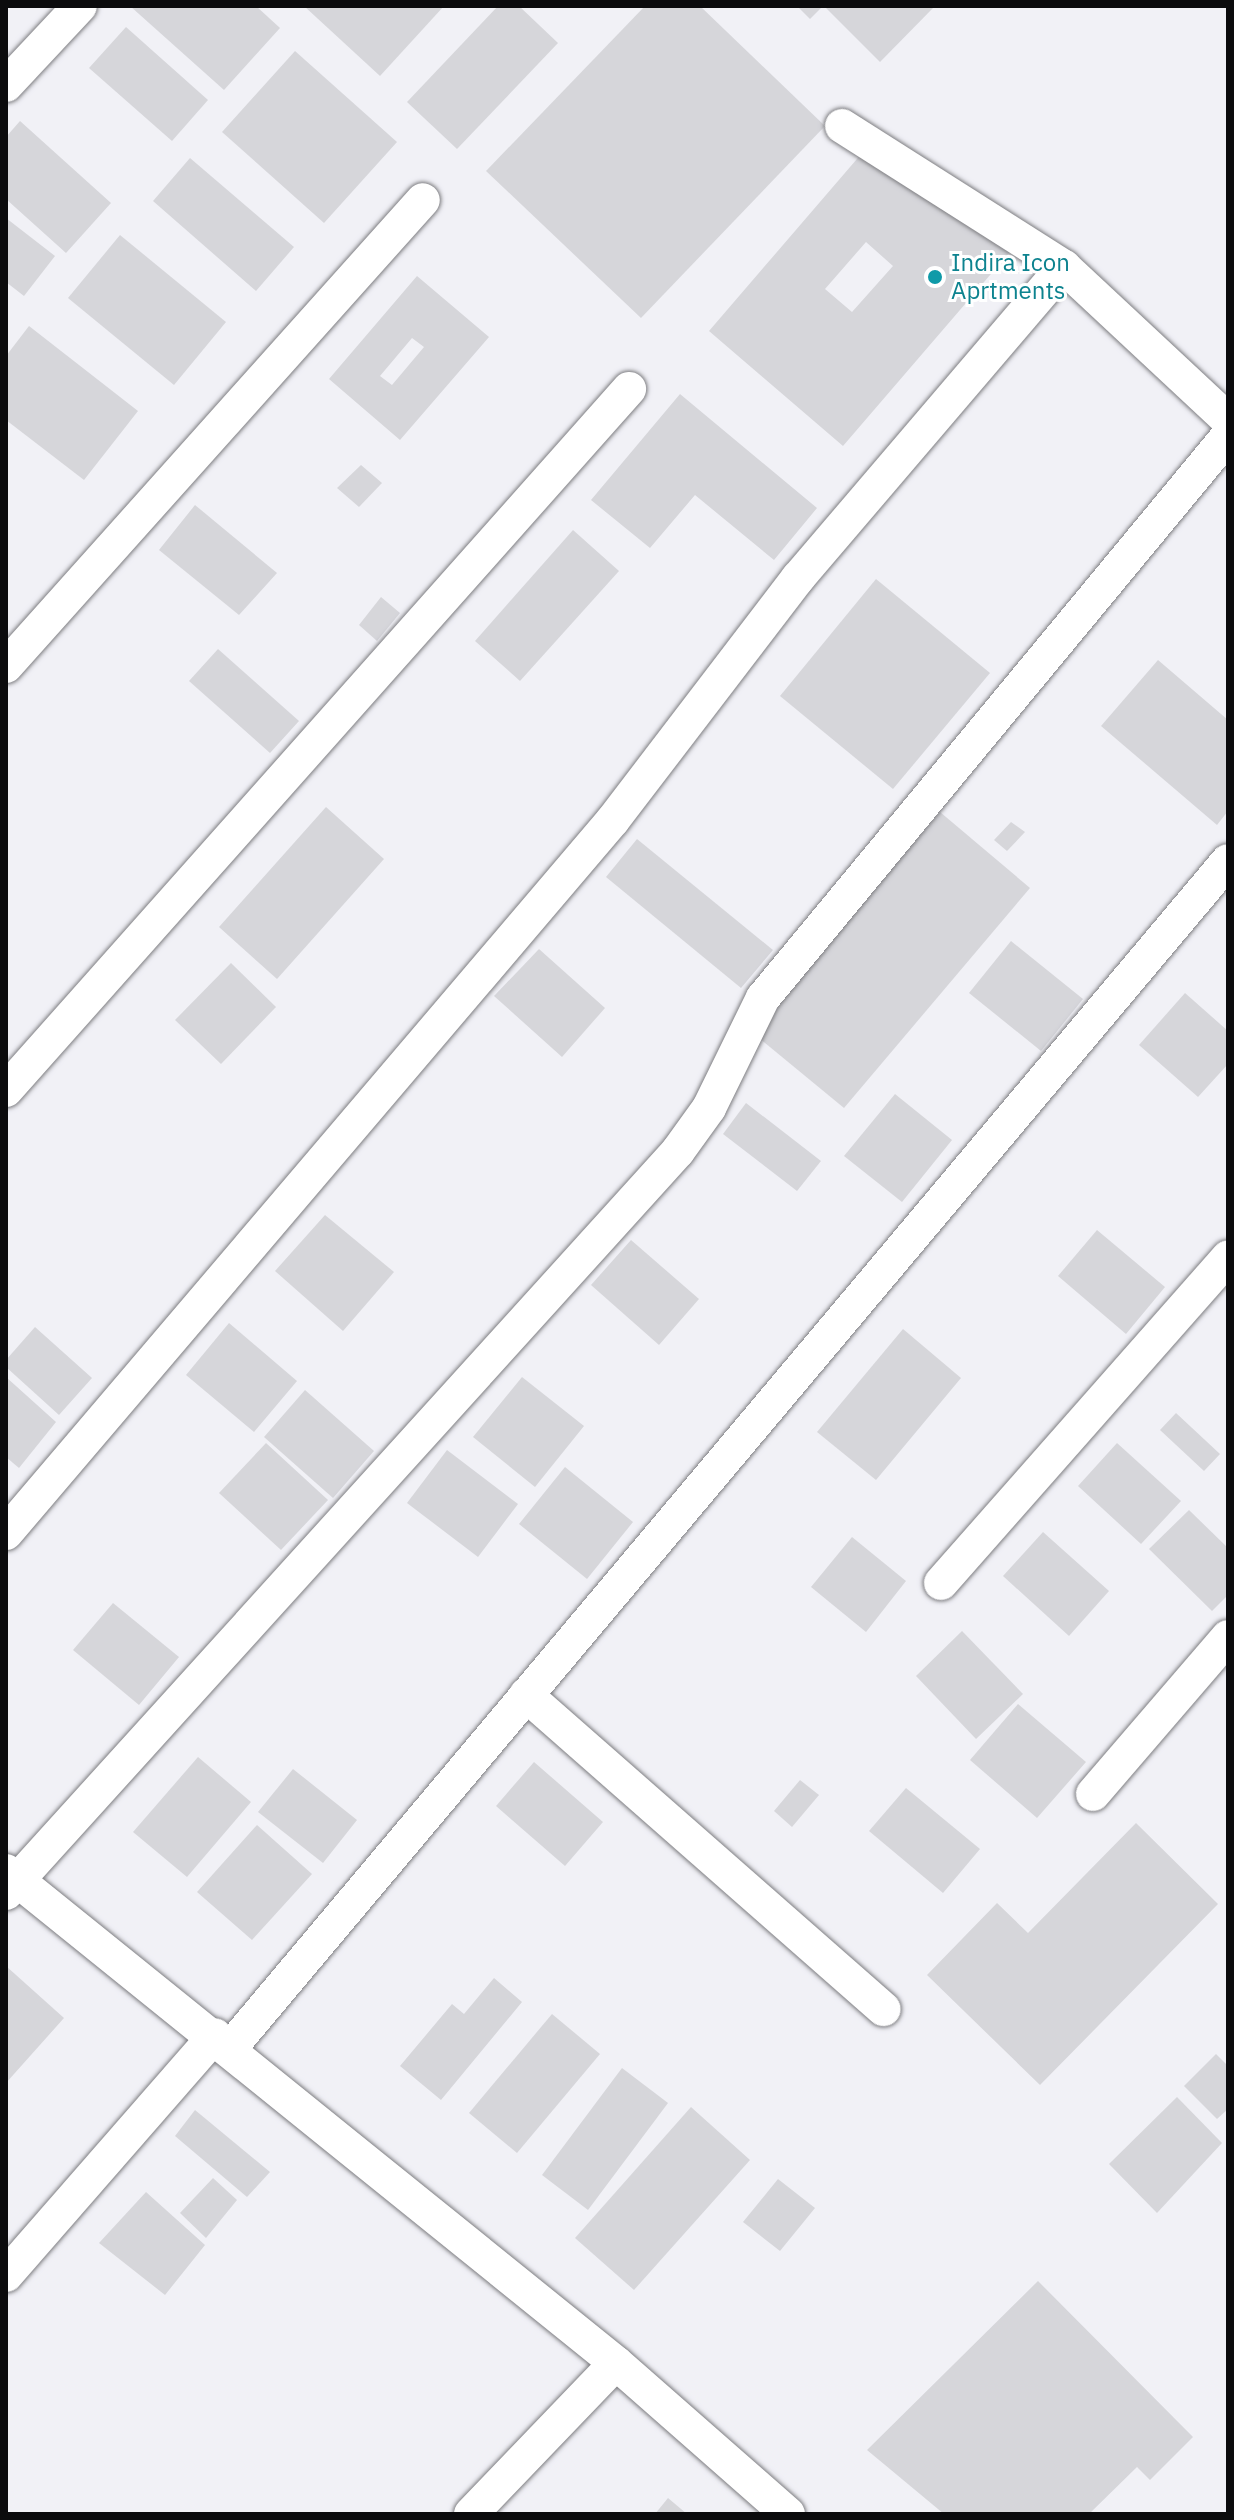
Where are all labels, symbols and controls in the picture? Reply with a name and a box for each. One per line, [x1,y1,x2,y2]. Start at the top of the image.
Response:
place label: Indira Icon Aprtments [951,249,1070,305]
marker: Indira Icon Aprtments [926,268,944,286]

